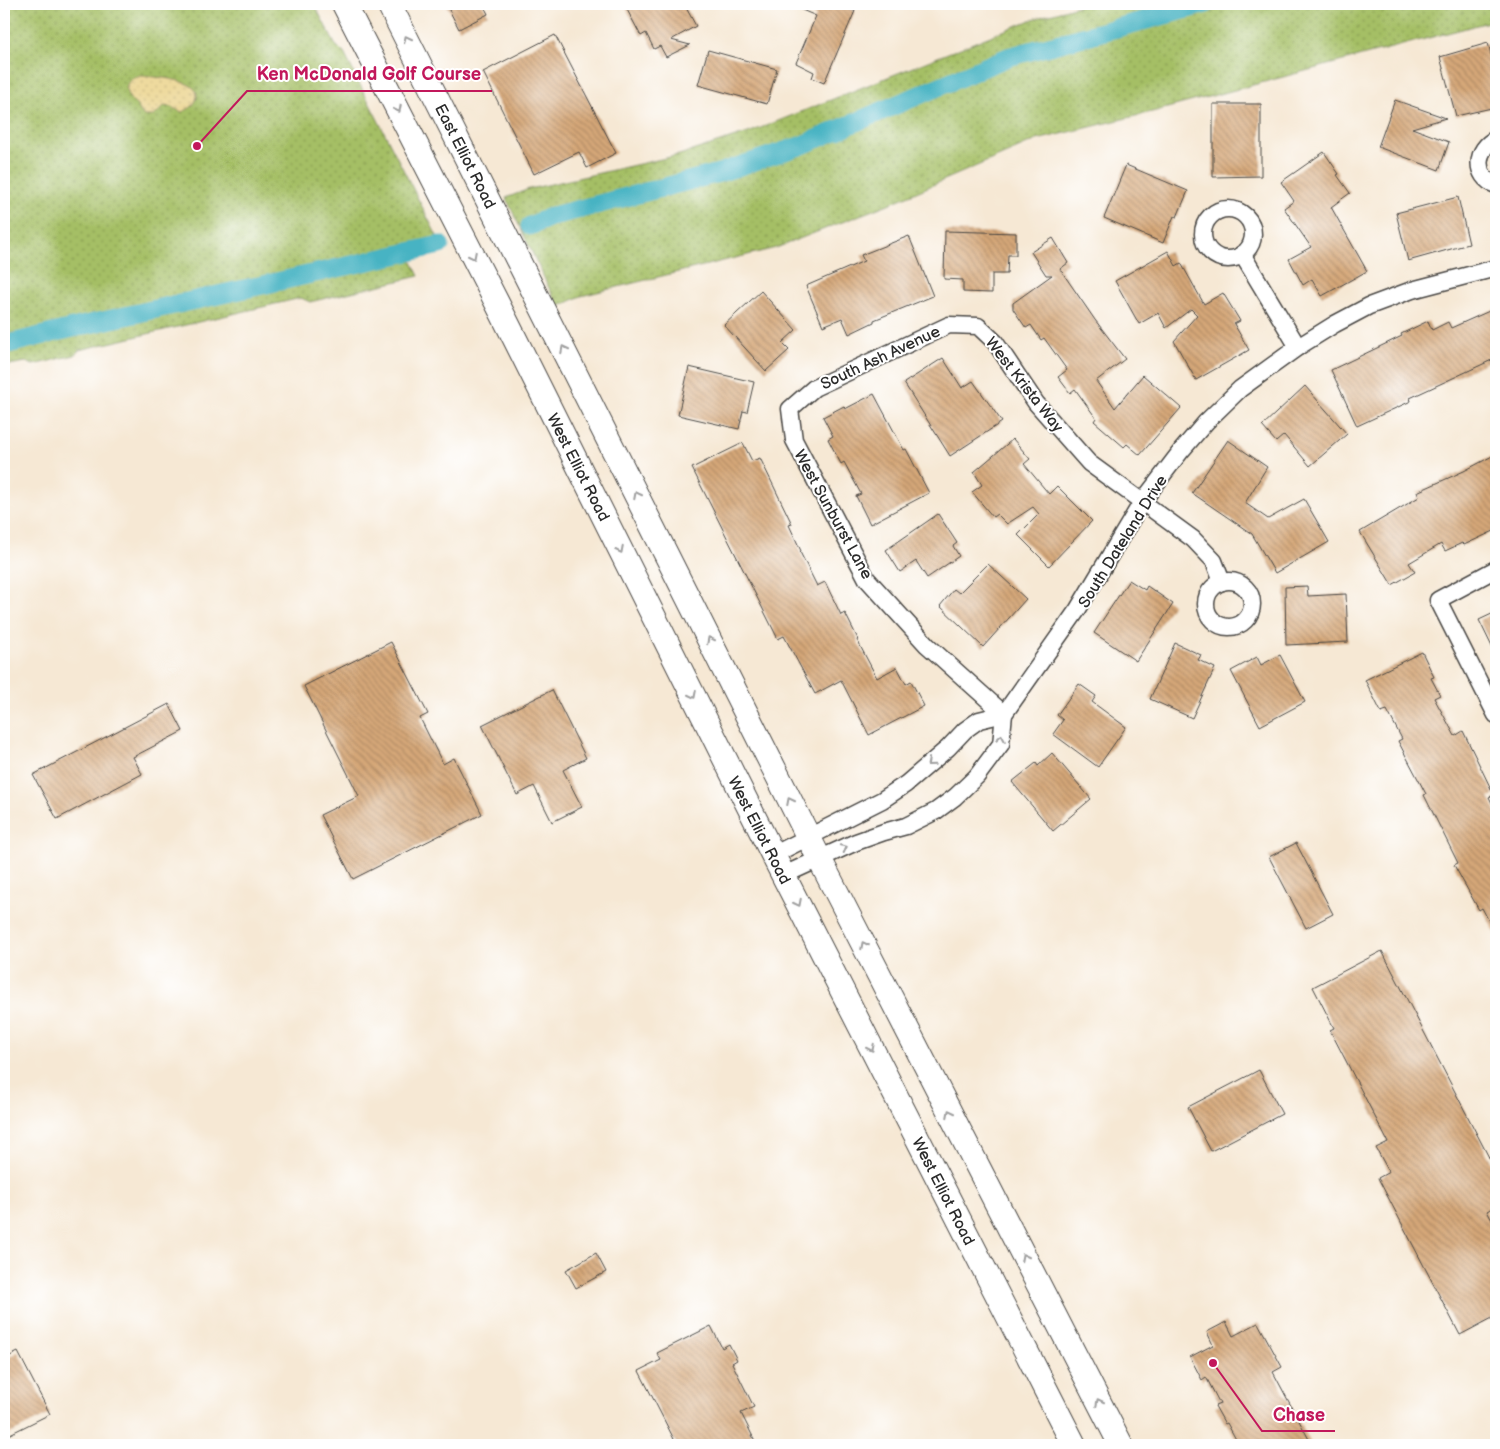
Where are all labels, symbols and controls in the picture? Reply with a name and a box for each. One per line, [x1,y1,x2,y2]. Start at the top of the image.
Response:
one-way arrow [403,35,413,44]
callout: Ken McDonald Golf Course [247,58,492,91]
text: Ken McDonald Golf Course [257,64,481,85]
street label: East Elliot Road [430,101,499,212]
one-way arrow [392,104,402,113]
one-way arrow [467,250,477,259]
street label: South Ash Avenue [818,322,944,394]
street label: West Krista Way [981,334,1067,437]
one-way arrow [560,346,570,355]
street label: West Elliot Road [542,411,613,525]
street label: West Sunburst Lane [789,447,876,583]
street label: South Dateland Drive [1075,472,1172,612]
one-way arrow [633,491,643,500]
one-way arrow [614,545,624,554]
one-way arrow [706,636,716,645]
one-way arrow [687,690,697,699]
one-way arrow [995,734,1005,742]
one-way arrow [927,758,936,766]
street label: West Elliot Road [723,774,794,888]
one-way arrow [786,797,796,806]
one-way arrow [839,844,848,854]
one-way arrow [792,898,802,907]
one-way arrow [860,941,870,950]
one-way arrow [865,1043,875,1052]
one-way arrow [946,1109,956,1118]
street label: West Elliot Road [907,1135,978,1249]
one-way arrow [1020,1254,1030,1263]
one-way arrow [1095,1398,1105,1407]
callout: Chase [1262,1398,1335,1431]
text: Chase [1273,1405,1325,1426]

